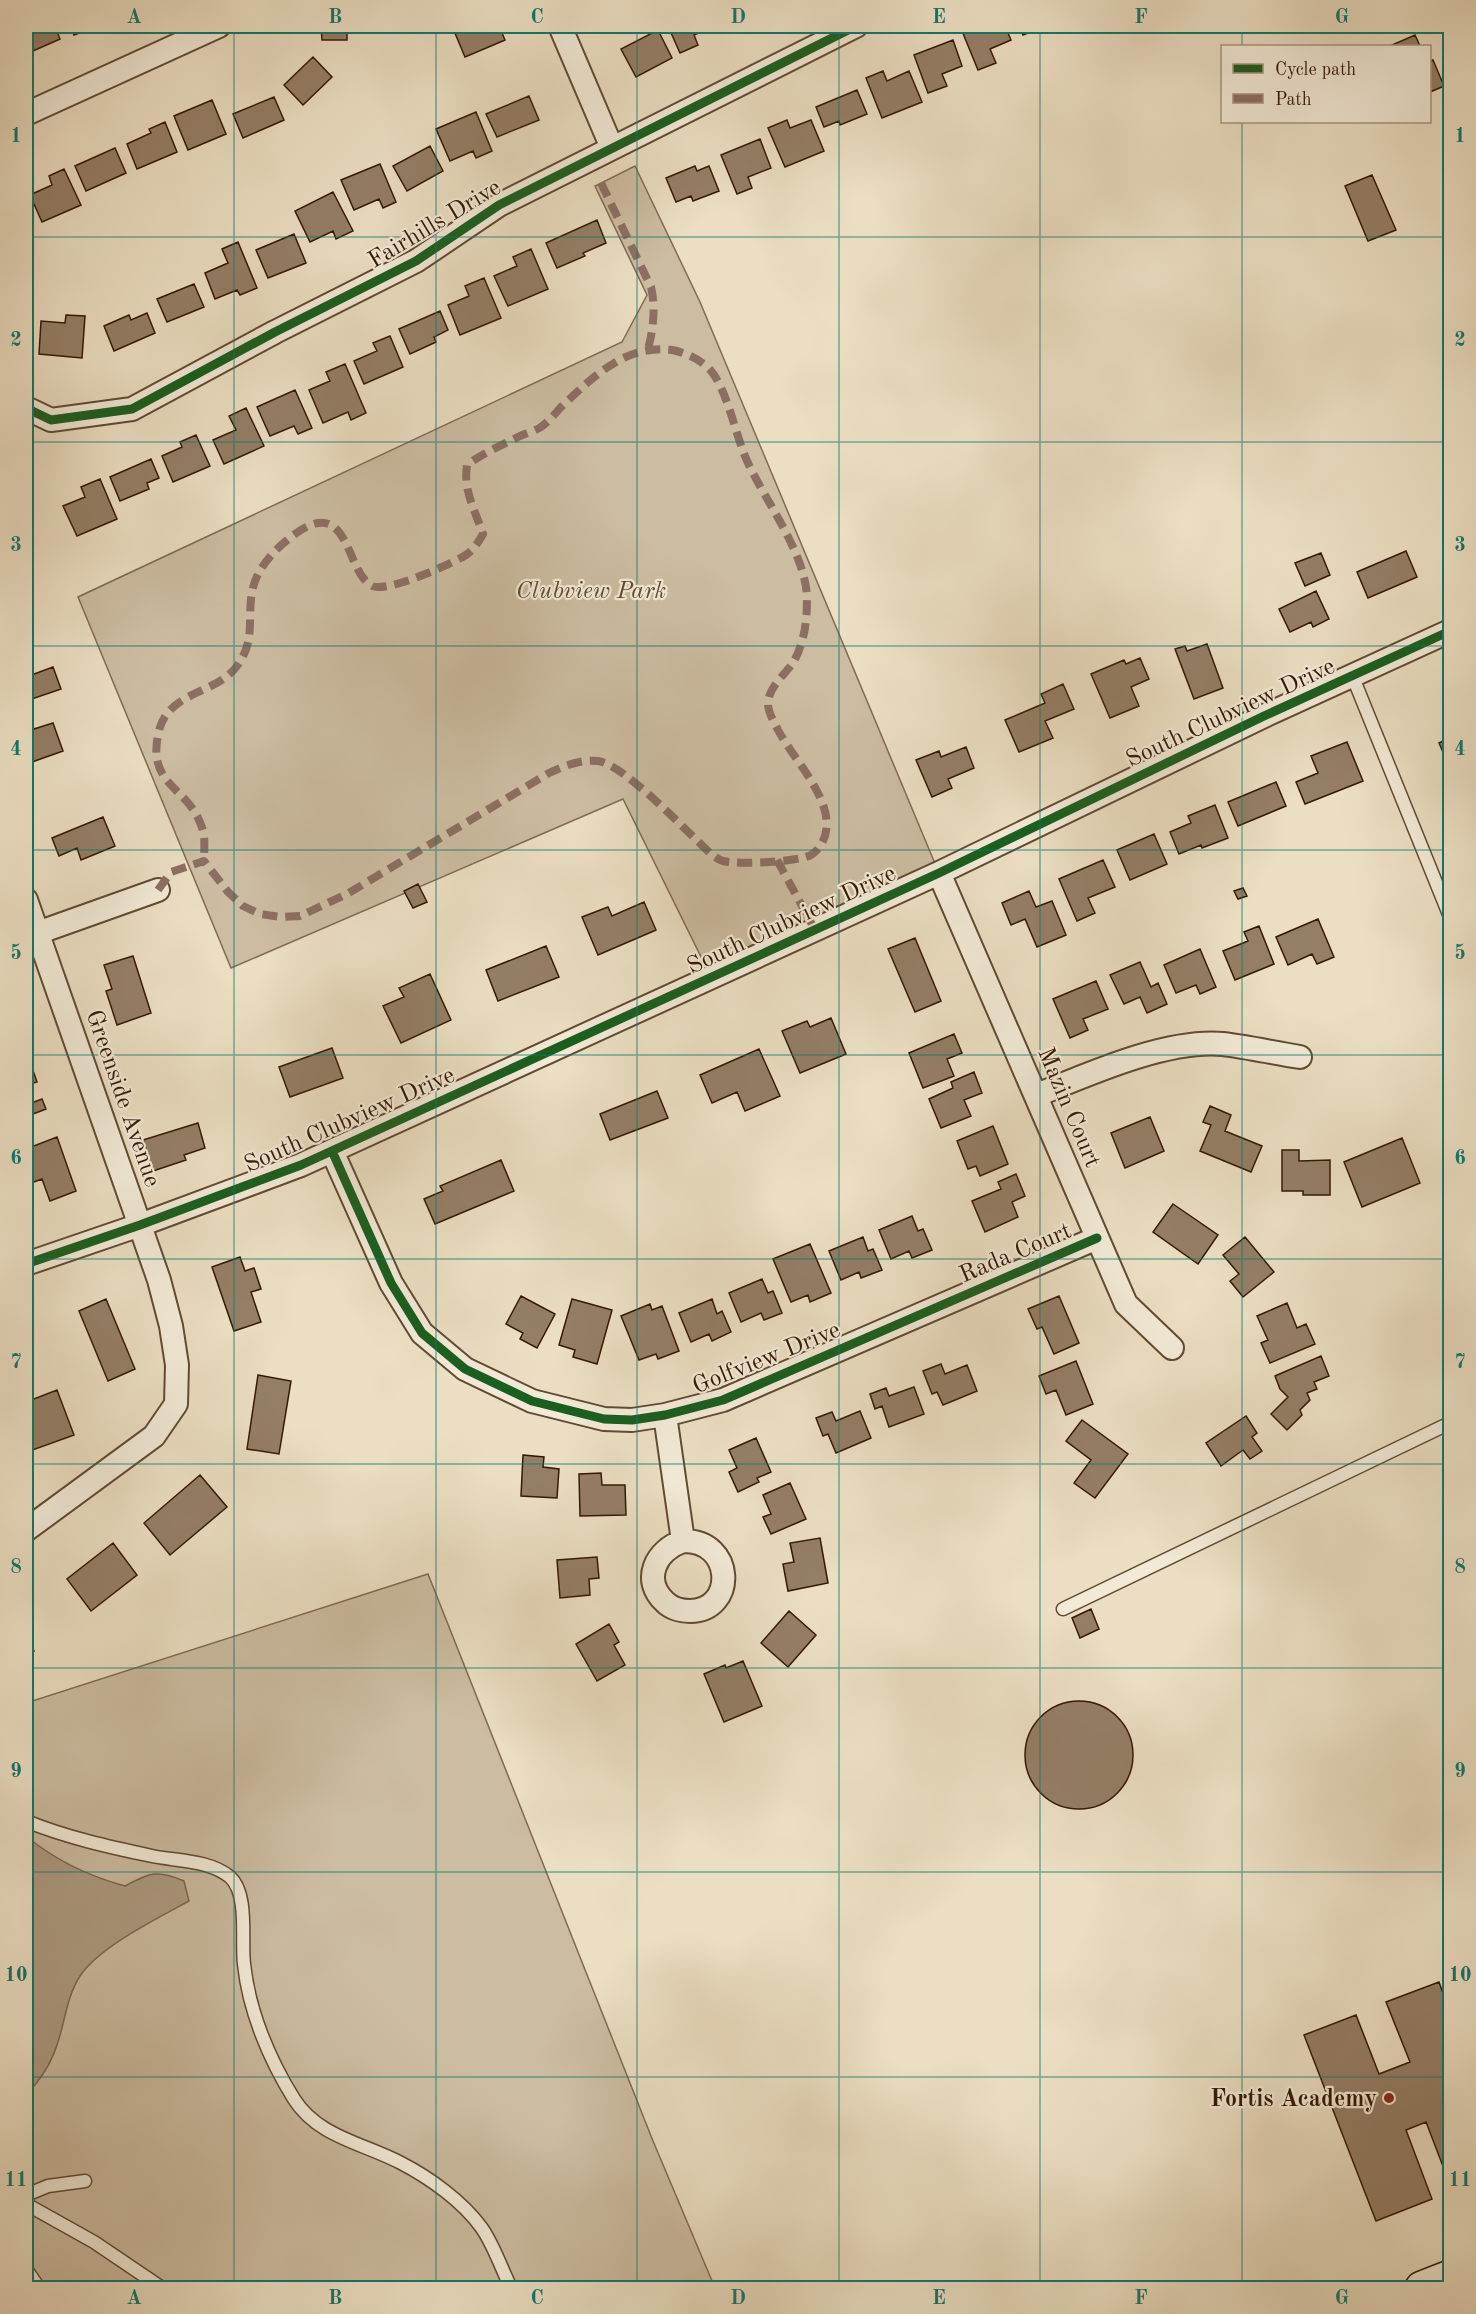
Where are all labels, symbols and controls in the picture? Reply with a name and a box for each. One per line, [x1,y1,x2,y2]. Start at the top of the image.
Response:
text: A [126,8,142,28]
text: B [328,8,342,28]
text: C [530,8,544,28]
text: D [730,8,746,28]
text: E [932,8,946,28]
text: F [1134,8,1148,28]
text: G [1335,8,1349,28]
legend [1221,45,1431,123]
text: Cycle path [1275,61,1356,79]
text: Path [1275,91,1312,109]
text: 1 [10,127,22,147]
text: 1 [1454,127,1466,147]
street label: Fairhills Drive [364,176,506,274]
text: 2 [10,331,22,351]
text: 2 [1454,331,1466,351]
text: 3 [10,536,22,556]
text: 3 [1454,536,1466,556]
park label: Clubview Park [516,580,666,604]
street label: South Clubview Drive [1123,655,1339,773]
text: 4 [10,740,22,760]
text: 4 [1454,740,1466,760]
street label: South Clubview Drive [684,862,900,980]
text: 5 [10,943,22,964]
text: 5 [1454,943,1466,964]
street label: Greenside Avenue [81,1007,164,1190]
street label: Mazin Court [1032,1044,1104,1171]
street label: South Clubview Drive [241,1064,459,1178]
text: 6 [10,1149,22,1169]
text: 6 [1454,1149,1466,1169]
street label: Rada Court [956,1220,1075,1288]
street label: Golfview Drive [690,1318,844,1399]
text: 7 [10,1353,22,1373]
text: 7 [1454,1353,1466,1373]
text: 8 [10,1558,22,1578]
text: 8 [1454,1558,1466,1578]
text: 9 [10,1762,22,1782]
text: 9 [1454,1762,1466,1782]
text: 10 [4,1966,28,1986]
text: 10 [1448,1966,1472,1986]
place label: Fortis Academy [1210,2088,1377,2112]
marker: Fortis Academy [1382,2091,1396,2105]
text: 11 [4,2171,28,2191]
text: 11 [1448,2171,1472,2191]
text: A [126,2289,142,2309]
text: B [328,2289,342,2309]
text: C [530,2289,544,2309]
text: D [730,2289,746,2309]
text: E [932,2289,946,2309]
text: F [1134,2289,1148,2309]
text: G [1335,2289,1349,2309]

